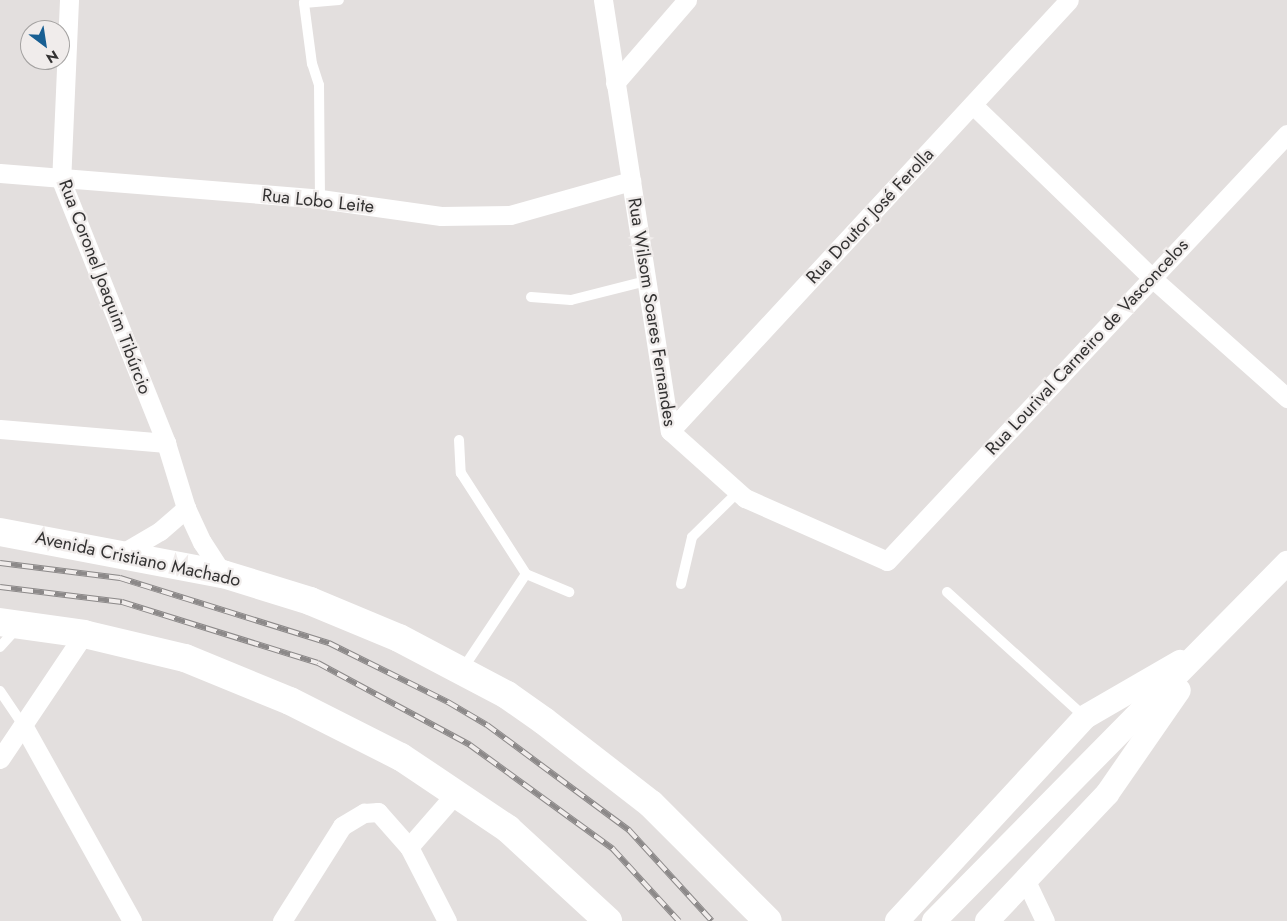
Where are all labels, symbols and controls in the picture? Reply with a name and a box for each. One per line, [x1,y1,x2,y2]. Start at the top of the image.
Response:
north arrow [20,20,70,70]
text: N [42,46,62,68]
street label: Rua Doutor José Ferolla [802,144,938,288]
street label: Rua Coronel Joaquim Tibúrcio [54,177,156,397]
street label: Rua Lobo Leite [261,184,375,218]
street label: Rua Wilsom Soares Fernandes [623,196,681,428]
street label: Rua Lourival Carneiro de Vasconcelos [981,234,1193,460]
street label: Avenida Cristiano Machado [33,527,243,591]

